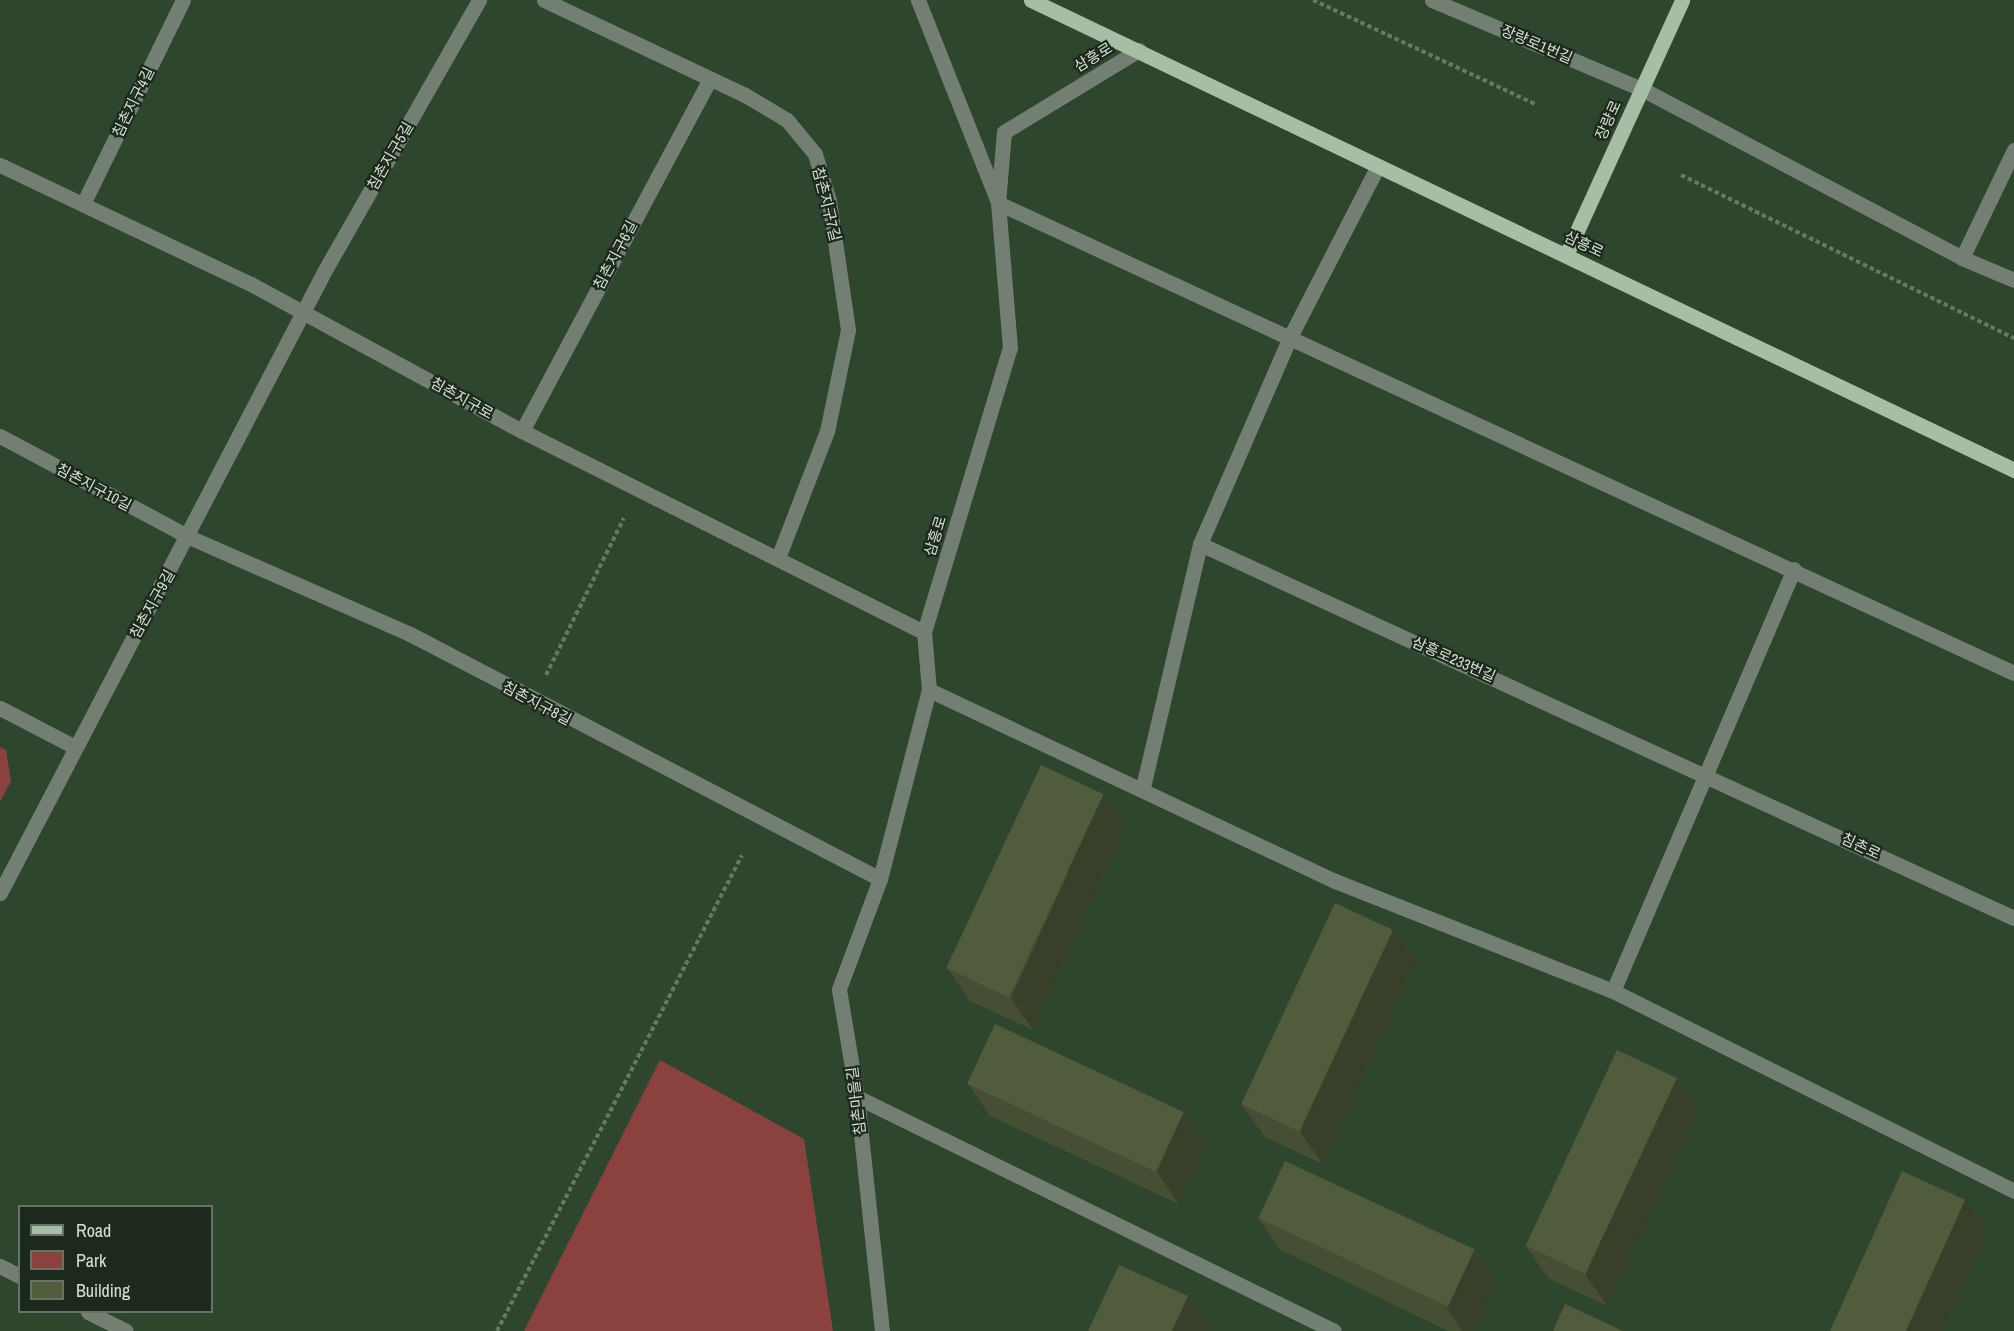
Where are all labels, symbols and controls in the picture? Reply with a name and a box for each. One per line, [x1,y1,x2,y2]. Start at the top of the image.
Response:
street label: 장량로1번길 [1499,21,1575,67]
street label: 삼흥로 [1071,39,1115,75]
street label: 침촌지구4길 [108,64,158,140]
street label: 장량로 [1591,97,1625,143]
street label: 침촌지구5길 [363,119,417,193]
street label: 참촌지구7길 [809,165,845,243]
street label: 침촌지구6길 [589,217,641,293]
street label: 삼흥로 [1561,227,1607,261]
street label: 침촌지구로 [427,373,497,423]
street label: 침촌지구10길 [53,460,135,514]
street label: 삼흥로 [920,514,950,558]
street label: 침촌지구9길 [126,566,178,642]
street label: 삼흥로233번길 [1409,633,1499,685]
street label: 침촌지구8길 [499,677,575,729]
street label: 침촌로 [1838,829,1884,863]
street label: 침촌마을길 [843,1066,869,1136]
legend [18,1205,213,1313]
text: Road [76,1218,111,1243]
text: Park [76,1248,106,1273]
text: Building [76,1278,130,1303]

